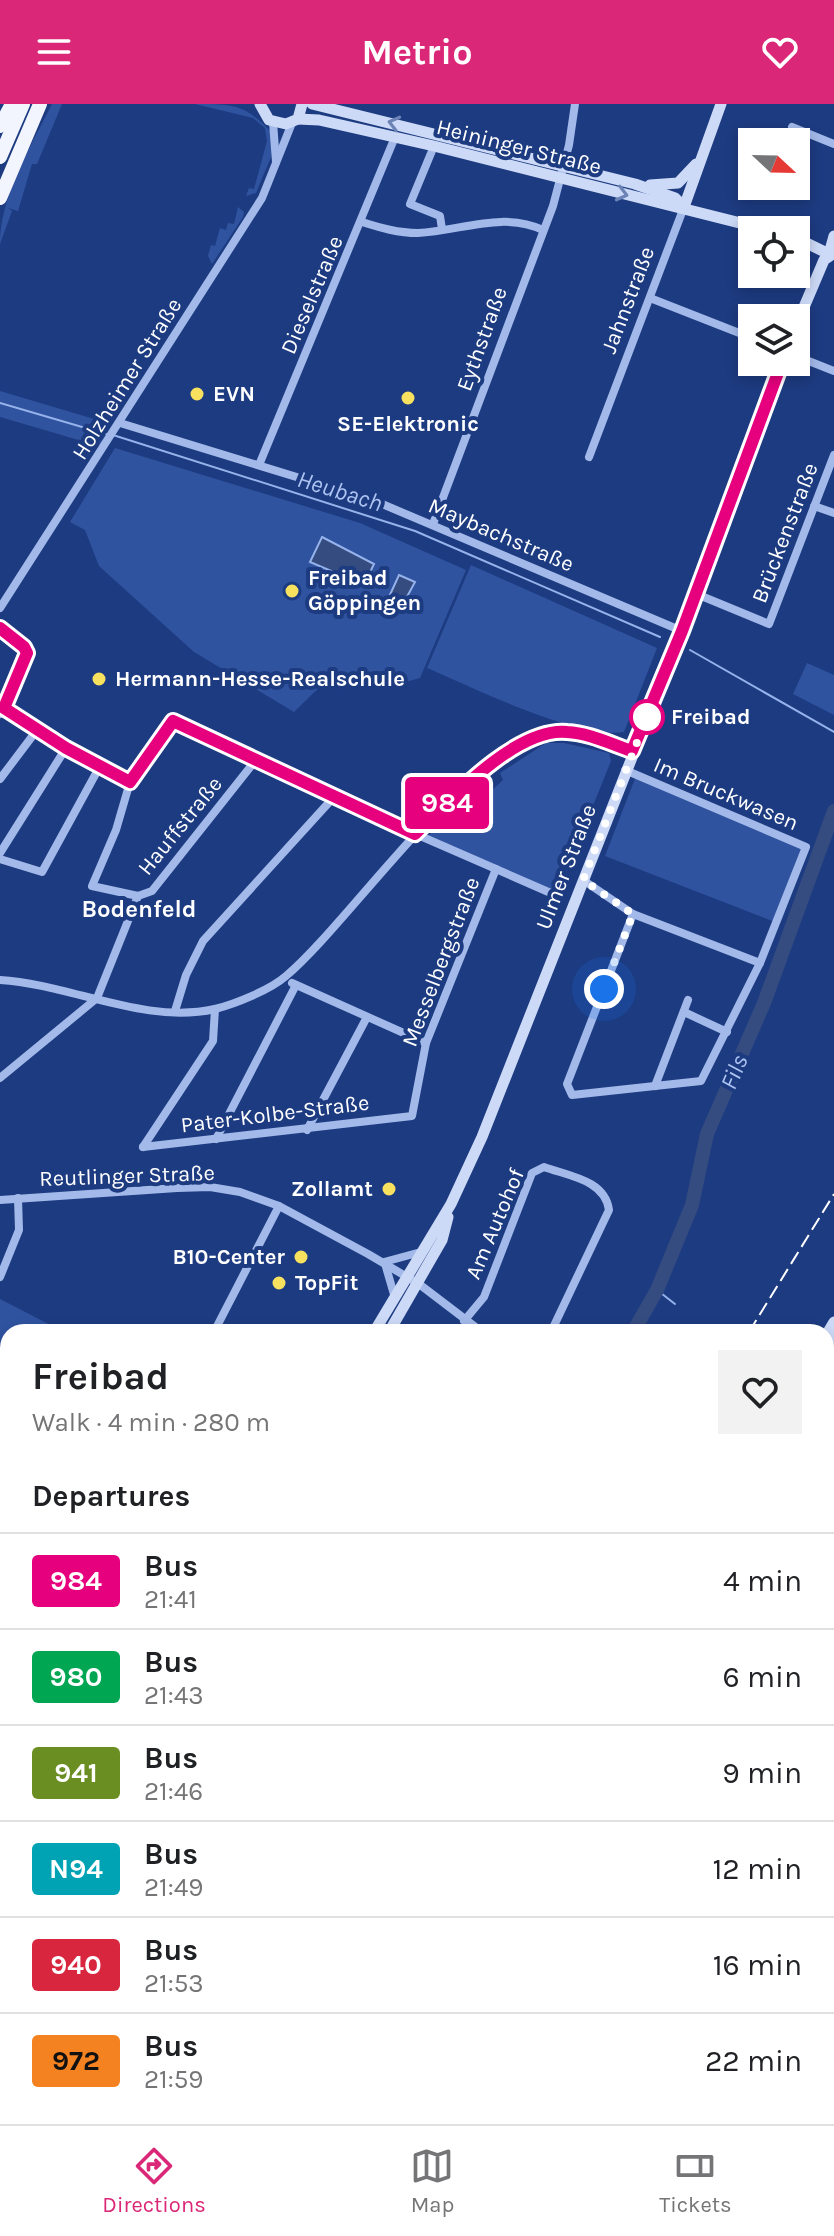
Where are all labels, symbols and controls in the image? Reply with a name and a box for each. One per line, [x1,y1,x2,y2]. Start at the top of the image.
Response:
icon: menu [32,30,76,74]
icon: heart [758,30,802,74]
text: Metrio [361,31,473,73]
street label: Heininger Straße [434,114,604,180]
one-way arrow [388,116,402,133]
north arrow [738,128,810,200]
map controls [738,128,810,376]
one-way arrow [615,184,628,201]
button: locate [738,216,810,288]
street label: Dieselstraße [275,232,349,358]
street label: Jahnstraße [596,243,660,357]
street label: Eythstraße [451,283,513,395]
street label: Holzheimer Straße [67,293,187,465]
button: layers [738,304,810,376]
place label: EVN [213,381,255,407]
marker: EVN [188,385,206,403]
marker: SE-Elektronic [399,389,417,407]
place label: SE-Elektronic [337,411,479,437]
street label: Brückenstraße [746,459,824,607]
water label: Heubach [294,465,386,517]
street label: Maybachstraße [424,493,578,577]
place label: Freibad Göppingen [308,565,421,616]
marker: Freibad Göppingen [283,582,301,600]
place label: Hermann-Hesse-Realschule [115,666,405,692]
marker: Hermann-Hesse-Realschule [90,670,108,688]
marker: Freibad [630,700,664,734]
place label: Freibad [671,704,750,730]
street label: Im Bruckwasen [650,752,802,836]
street label: Hauffstraße [132,771,228,881]
line badge: 984 [401,777,493,829]
text: 984 [421,786,473,819]
street label: Ulmer Straße [530,801,602,933]
street label: Messelbergstraße [397,874,485,1050]
district label: Bodenfeld [81,895,197,923]
your location [584,969,624,1009]
water label: Fils [714,1050,754,1094]
street label: Pater-Kolbe-Straße [179,1090,371,1138]
street label: Reutlinger Straße [39,1160,215,1192]
street label: Am Autohof [460,1164,530,1283]
place label: Zollamt [291,1176,373,1202]
marker: Zollamt [380,1180,398,1198]
place label: B10-Center [172,1244,285,1270]
marker: B10-Center [292,1248,310,1266]
place label: TopFit [295,1270,359,1296]
marker: TopFit [270,1274,288,1292]
button: heart [718,1350,802,1434]
text: Freibad [32,1354,169,1399]
text: Walk · 4 min · 280 m [32,1407,270,1438]
text: Departures [32,1478,190,1514]
text: Bus [144,1548,198,1584]
text: 4 min [723,1563,802,1599]
text: 984 [50,1564,102,1597]
text: 21:41 [144,1584,197,1615]
text: Bus [144,1644,198,1680]
text: 6 min [723,1659,802,1695]
text: 980 [50,1660,102,1693]
text: 21:43 [144,1680,204,1711]
text: Bus [144,1740,198,1776]
text: 9 min [722,1755,802,1791]
text: 941 [54,1756,98,1789]
text: 21:46 [144,1776,203,1807]
text: Bus [144,1836,198,1872]
text: 12 min [712,1851,802,1887]
text: N94 [49,1852,103,1885]
text: 21:49 [144,1872,203,1903]
text: Bus [144,1932,198,1968]
text: 16 min [713,1947,802,1983]
text: 940 [50,1948,102,1981]
text: 21:53 [144,1968,204,1999]
text: Bus [144,2028,198,2064]
text: 22 min [705,2043,802,2079]
text: 972 [52,2044,100,2077]
text: 21:59 [144,2064,203,2095]
tab: Directions [102,2144,206,2218]
tab: Map [410,2144,454,2218]
tab: Tickets [659,2144,732,2218]

